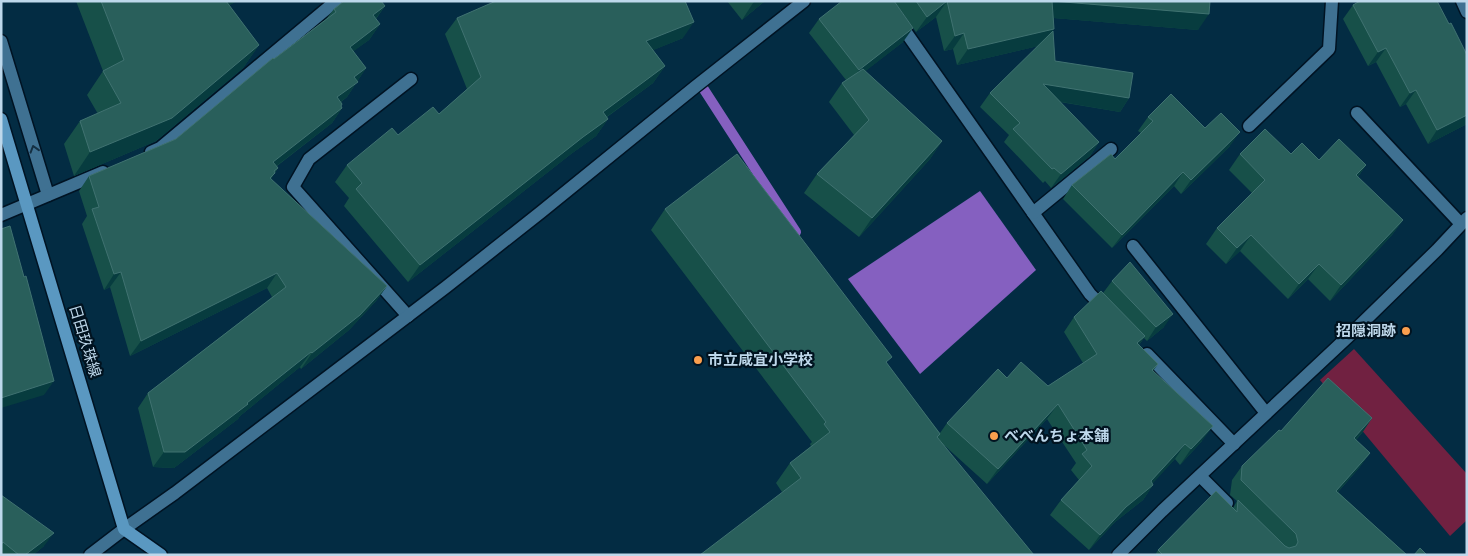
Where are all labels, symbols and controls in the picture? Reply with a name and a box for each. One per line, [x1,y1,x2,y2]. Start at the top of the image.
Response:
one-way arrow [30,145,40,153]
street label: 日田玖珠線 [64,302,107,380]
place label: 招隠洞跡 [1336,319,1396,342]
marker: 招隠洞跡 [1400,325,1412,337]
place label: 市立咸宜小学校 [708,348,813,371]
marker: 市立咸宜小学校 [692,354,704,366]
place label: べべんちょ本舗 [1004,424,1109,447]
marker: べべんちょ本舗 [988,430,1000,442]

